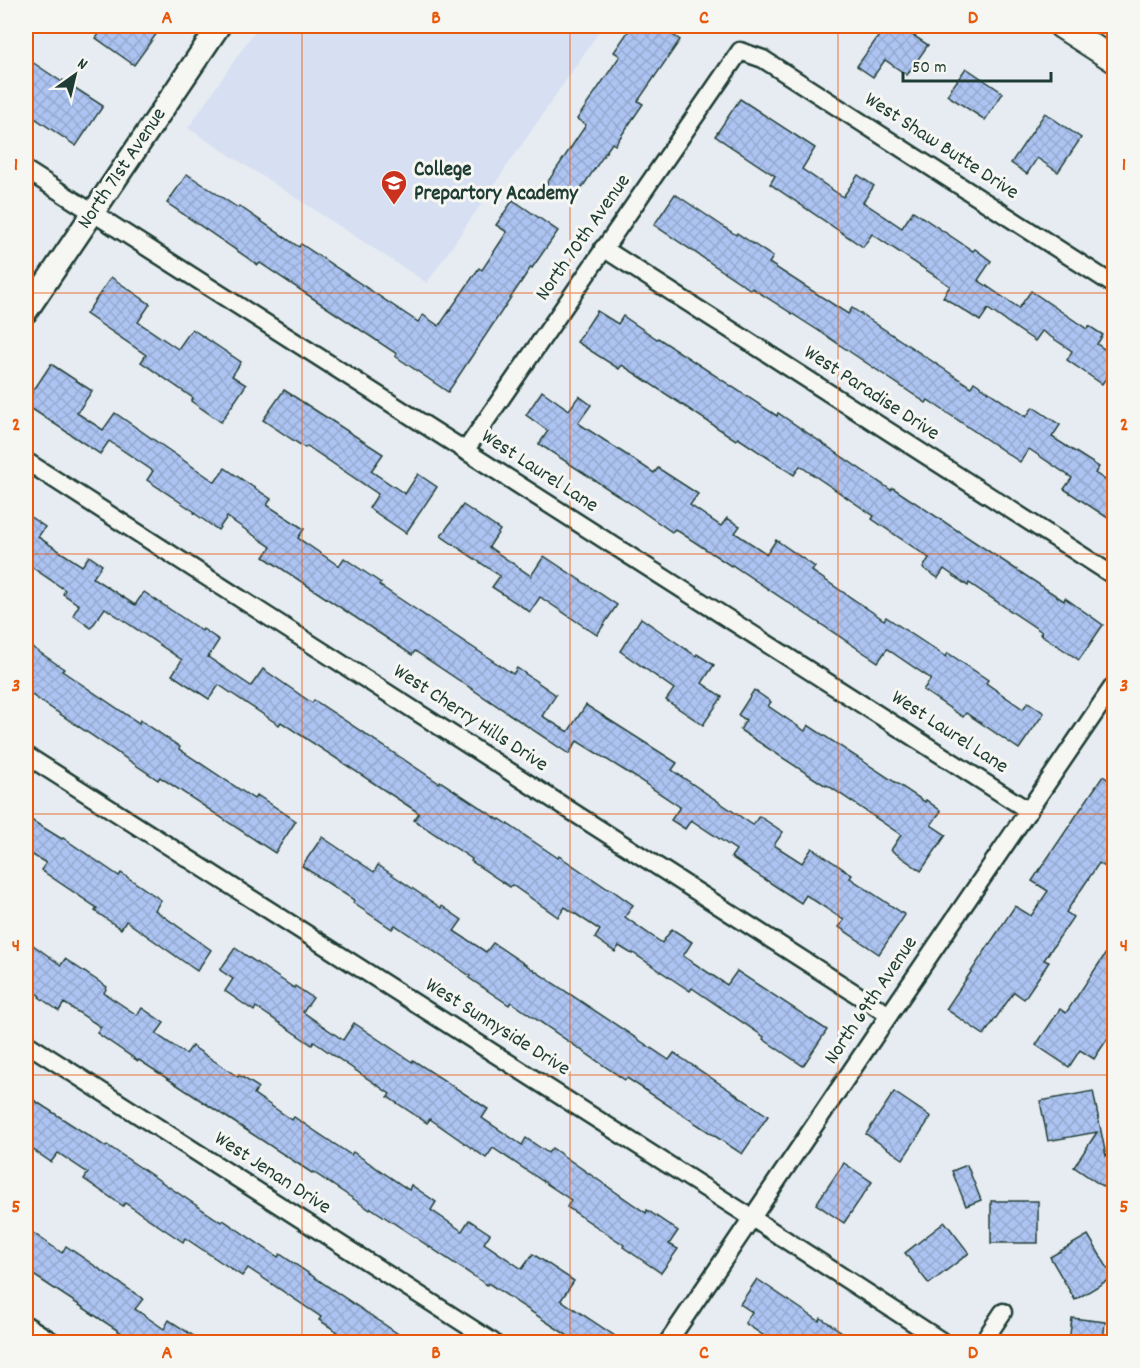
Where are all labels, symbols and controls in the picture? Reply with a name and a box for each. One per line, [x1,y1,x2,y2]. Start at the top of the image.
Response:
text: A [162,5,173,33]
text: B [431,5,441,33]
text: C [699,5,709,33]
text: D [968,5,979,33]
north arrow [45,45,105,105]
scale bar [903,45,1052,83]
text: N [72,53,92,76]
text: 50 m [912,56,947,81]
street label: West Shaw Butte Drive [858,86,1024,208]
street label: North 71st Avenue [71,102,175,236]
text: 1 [14,152,18,180]
text: 1 [1122,152,1126,180]
place label: College Prepartory Academy [414,156,579,210]
school or university icon: College Prepartory Academy [379,168,409,206]
street label: North 70th Avenue [529,168,639,308]
street label: West Paradise Drive [797,339,945,449]
text: 2 [12,412,20,440]
text: 2 [1120,412,1128,440]
street label: West Laurel Lane [474,423,604,521]
street label: West Cherry Hills Drive [387,658,553,780]
text: 3 [12,673,20,701]
text: 3 [1120,673,1128,701]
street label: West Laurel Lane [884,684,1014,782]
street label: North 69th Avenue [818,931,926,1071]
text: 4 [12,933,20,961]
text: 4 [1120,933,1128,961]
street label: West Sunnyside Drive [419,971,575,1085]
street label: West Jenan Drive [208,1125,336,1223]
text: 5 [11,1194,21,1222]
text: 5 [1119,1194,1129,1222]
text: A [162,1340,173,1368]
text: B [431,1340,441,1368]
text: C [699,1340,709,1368]
text: D [968,1340,979,1368]

